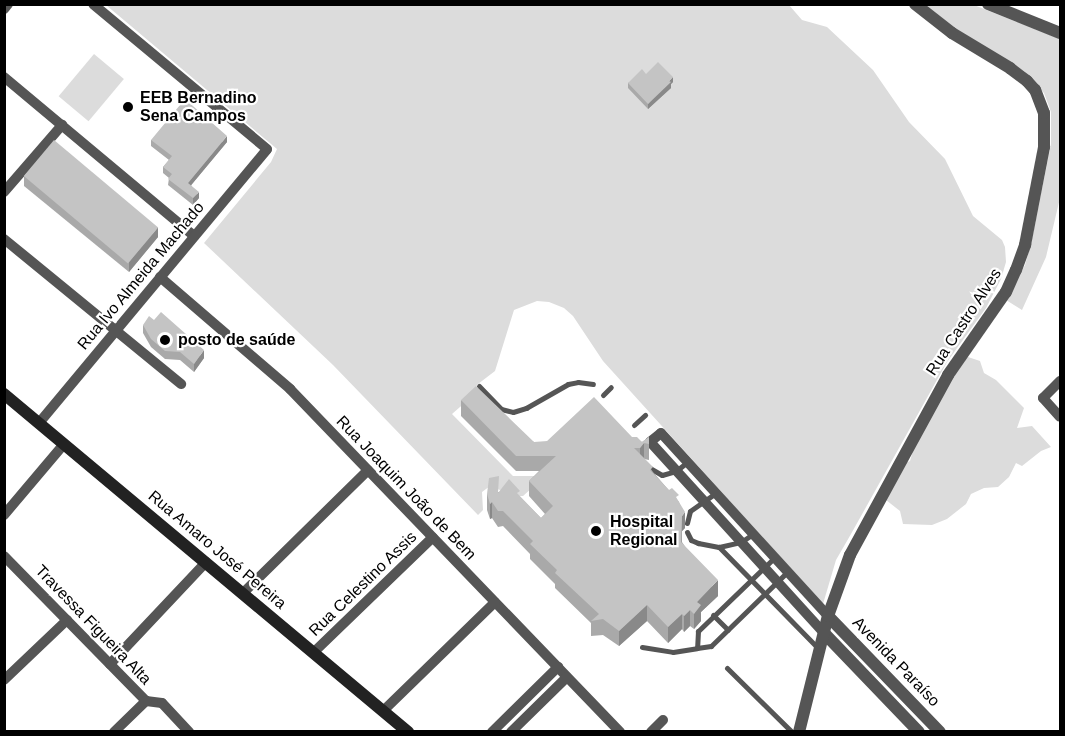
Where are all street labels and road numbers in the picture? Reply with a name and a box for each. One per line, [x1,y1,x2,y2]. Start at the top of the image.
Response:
street label: Rua Ivo Almeida Machado [73,198,209,354]
street label: Rua Castro Alves [922,265,1006,379]
street label: Rua Joaquim João de Bem [332,412,480,564]
street label: Rua Amaro José Pereira [144,486,290,614]
street label: Rua Celestino Assis [305,527,421,641]
street label: Travessa Figueira Alta [31,561,155,689]
street label: Avenida Paraíso [848,613,944,711]

